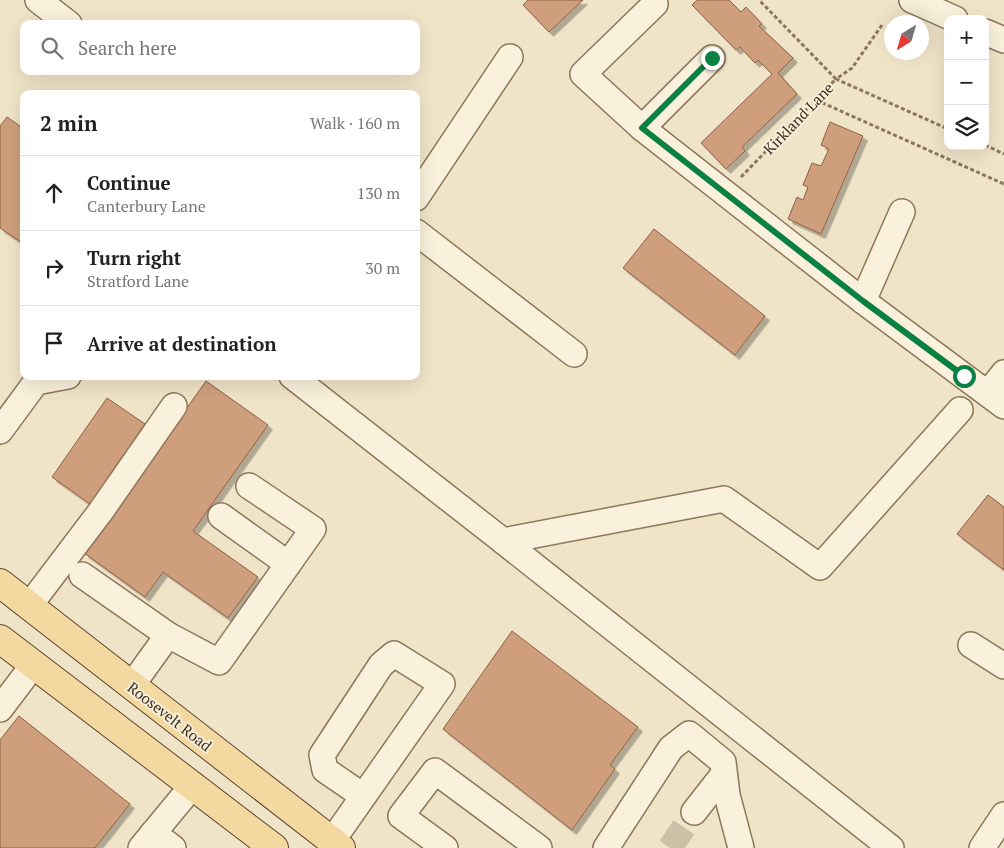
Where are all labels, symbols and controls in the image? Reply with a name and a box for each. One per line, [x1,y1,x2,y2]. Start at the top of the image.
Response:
north arrow [884,15,929,60]
map controls [944,15,989,150]
button: + [944,15,989,60]
search box [20,20,420,75]
icon: search [38,34,66,62]
text: Search here [78,35,177,60]
route end [701,47,724,70]
button: − [944,60,989,105]
street label: Kirkland Lane [759,78,837,158]
button: layers [944,105,989,150]
text: 2 min [40,109,97,137]
text: Walk · 160 m [310,112,400,134]
text: Continue [87,170,171,195]
icon: ahead [40,179,68,207]
text: 130 m [357,182,400,204]
text: Canterbury Lane [87,195,206,217]
text: Turn right [87,245,181,270]
icon: right [40,254,68,282]
text: 30 m [365,257,400,279]
text: Stratford Lane [87,270,189,292]
icon: arrive [40,329,68,357]
text: Arrive at destination [87,331,276,356]
route start [953,365,976,388]
street label: Roosevelt Road [124,677,216,755]

